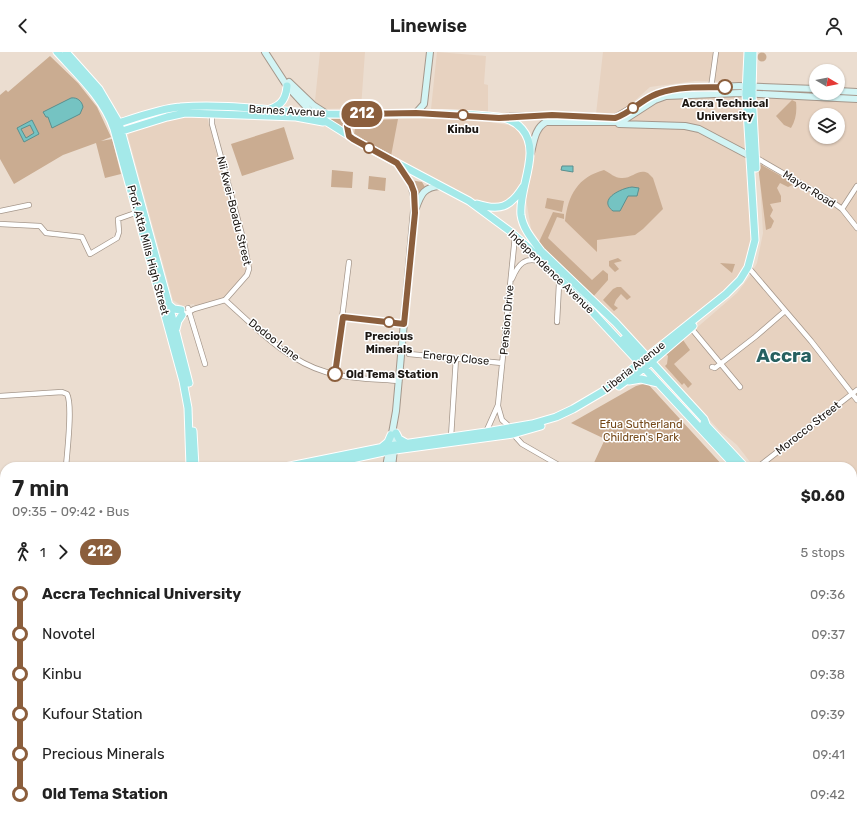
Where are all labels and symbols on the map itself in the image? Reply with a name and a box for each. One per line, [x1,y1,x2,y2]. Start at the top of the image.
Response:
north arrow [809,64,845,100]
marker: Accra Technical University [717,79,733,95]
place label: Accra Technical University [682,97,768,123]
line badge: 212 [339,101,385,127]
street label: Barnes Avenue [248,102,326,120]
unlabelled marker [627,102,639,114]
marker: Kinbu [457,109,469,121]
place label: Kinbu [447,123,479,136]
unlabelled marker [363,142,375,154]
street label: Nii Kwei-Boadu Street [214,155,254,268]
street label: Mayor Road [780,168,838,210]
street label: Prof. Atta Mills High Street [124,184,172,317]
street label: Independence Avenue [505,228,597,316]
street label: Pension Drive [497,284,517,356]
street label: Dodoo Lane [246,316,302,364]
marker: Precious Minerals [383,316,395,328]
place label: Precious Minerals [365,330,413,356]
street label: Liberia Avenue [600,339,668,395]
district label: Accra [756,344,812,367]
street label: Energy Close [422,348,490,368]
marker: Old Tema Station [327,366,343,382]
place label: Old Tema Station [346,368,438,381]
street label: Morocco Street [773,398,843,457]
park label: Efua Sutherland Children's Park [600,418,682,444]

